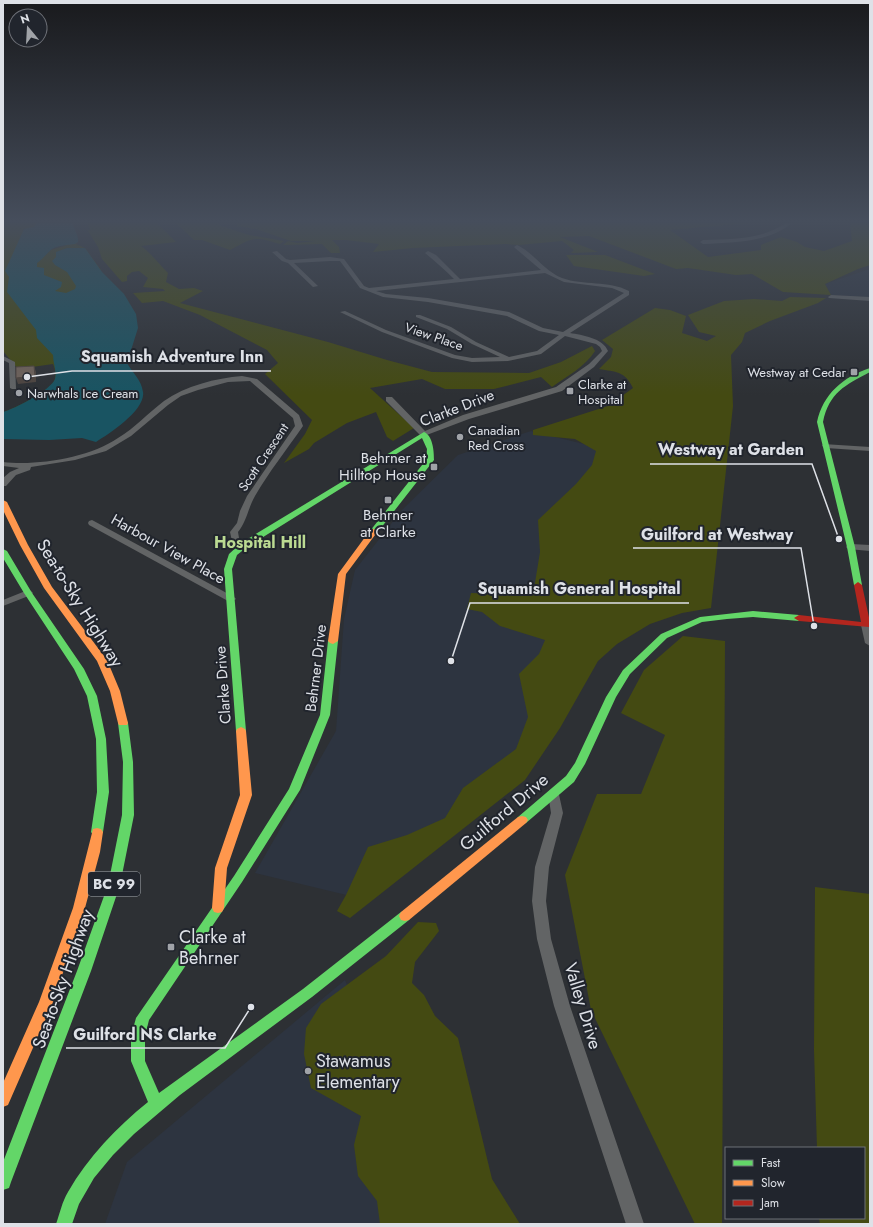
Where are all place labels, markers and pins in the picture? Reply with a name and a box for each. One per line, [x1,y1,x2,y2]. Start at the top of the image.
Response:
callout: Squamish Adventure Inn [72,343,271,371]
place label: Westway at Cedar [747,363,847,382]
marker: Westway at Cedar [849,367,859,377]
place label: Clarke at Hospital [578,375,627,409]
place label: Narwhals Ice Cream [27,384,138,403]
marker: Clarke at Hospital [565,386,575,396]
marker: Narwhals Ice Cream [14,388,24,398]
place label: Canadian Red Cross [468,421,524,455]
marker: Canadian Red Cross [455,432,465,442]
callout: Westway at Garden [650,436,812,464]
place label: Behrner at Hilltop House [339,447,426,486]
marker: Behrner at Hilltop House [429,462,439,472]
marker: Behrner at Clarke [383,495,393,505]
place label: Behrner at Clarke [360,504,416,543]
callout: Guilford at Westway [633,520,801,548]
callout: Squamish General Hospital [470,575,689,603]
place label: Clarke at Behrner [179,924,246,971]
marker: Clarke at Behrner [166,942,176,952]
callout: Guilford NS Clarke [66,1020,225,1048]
place label: Stawamus Elementary [316,1048,400,1095]
marker: Stawamus Elementary [303,1066,313,1076]

